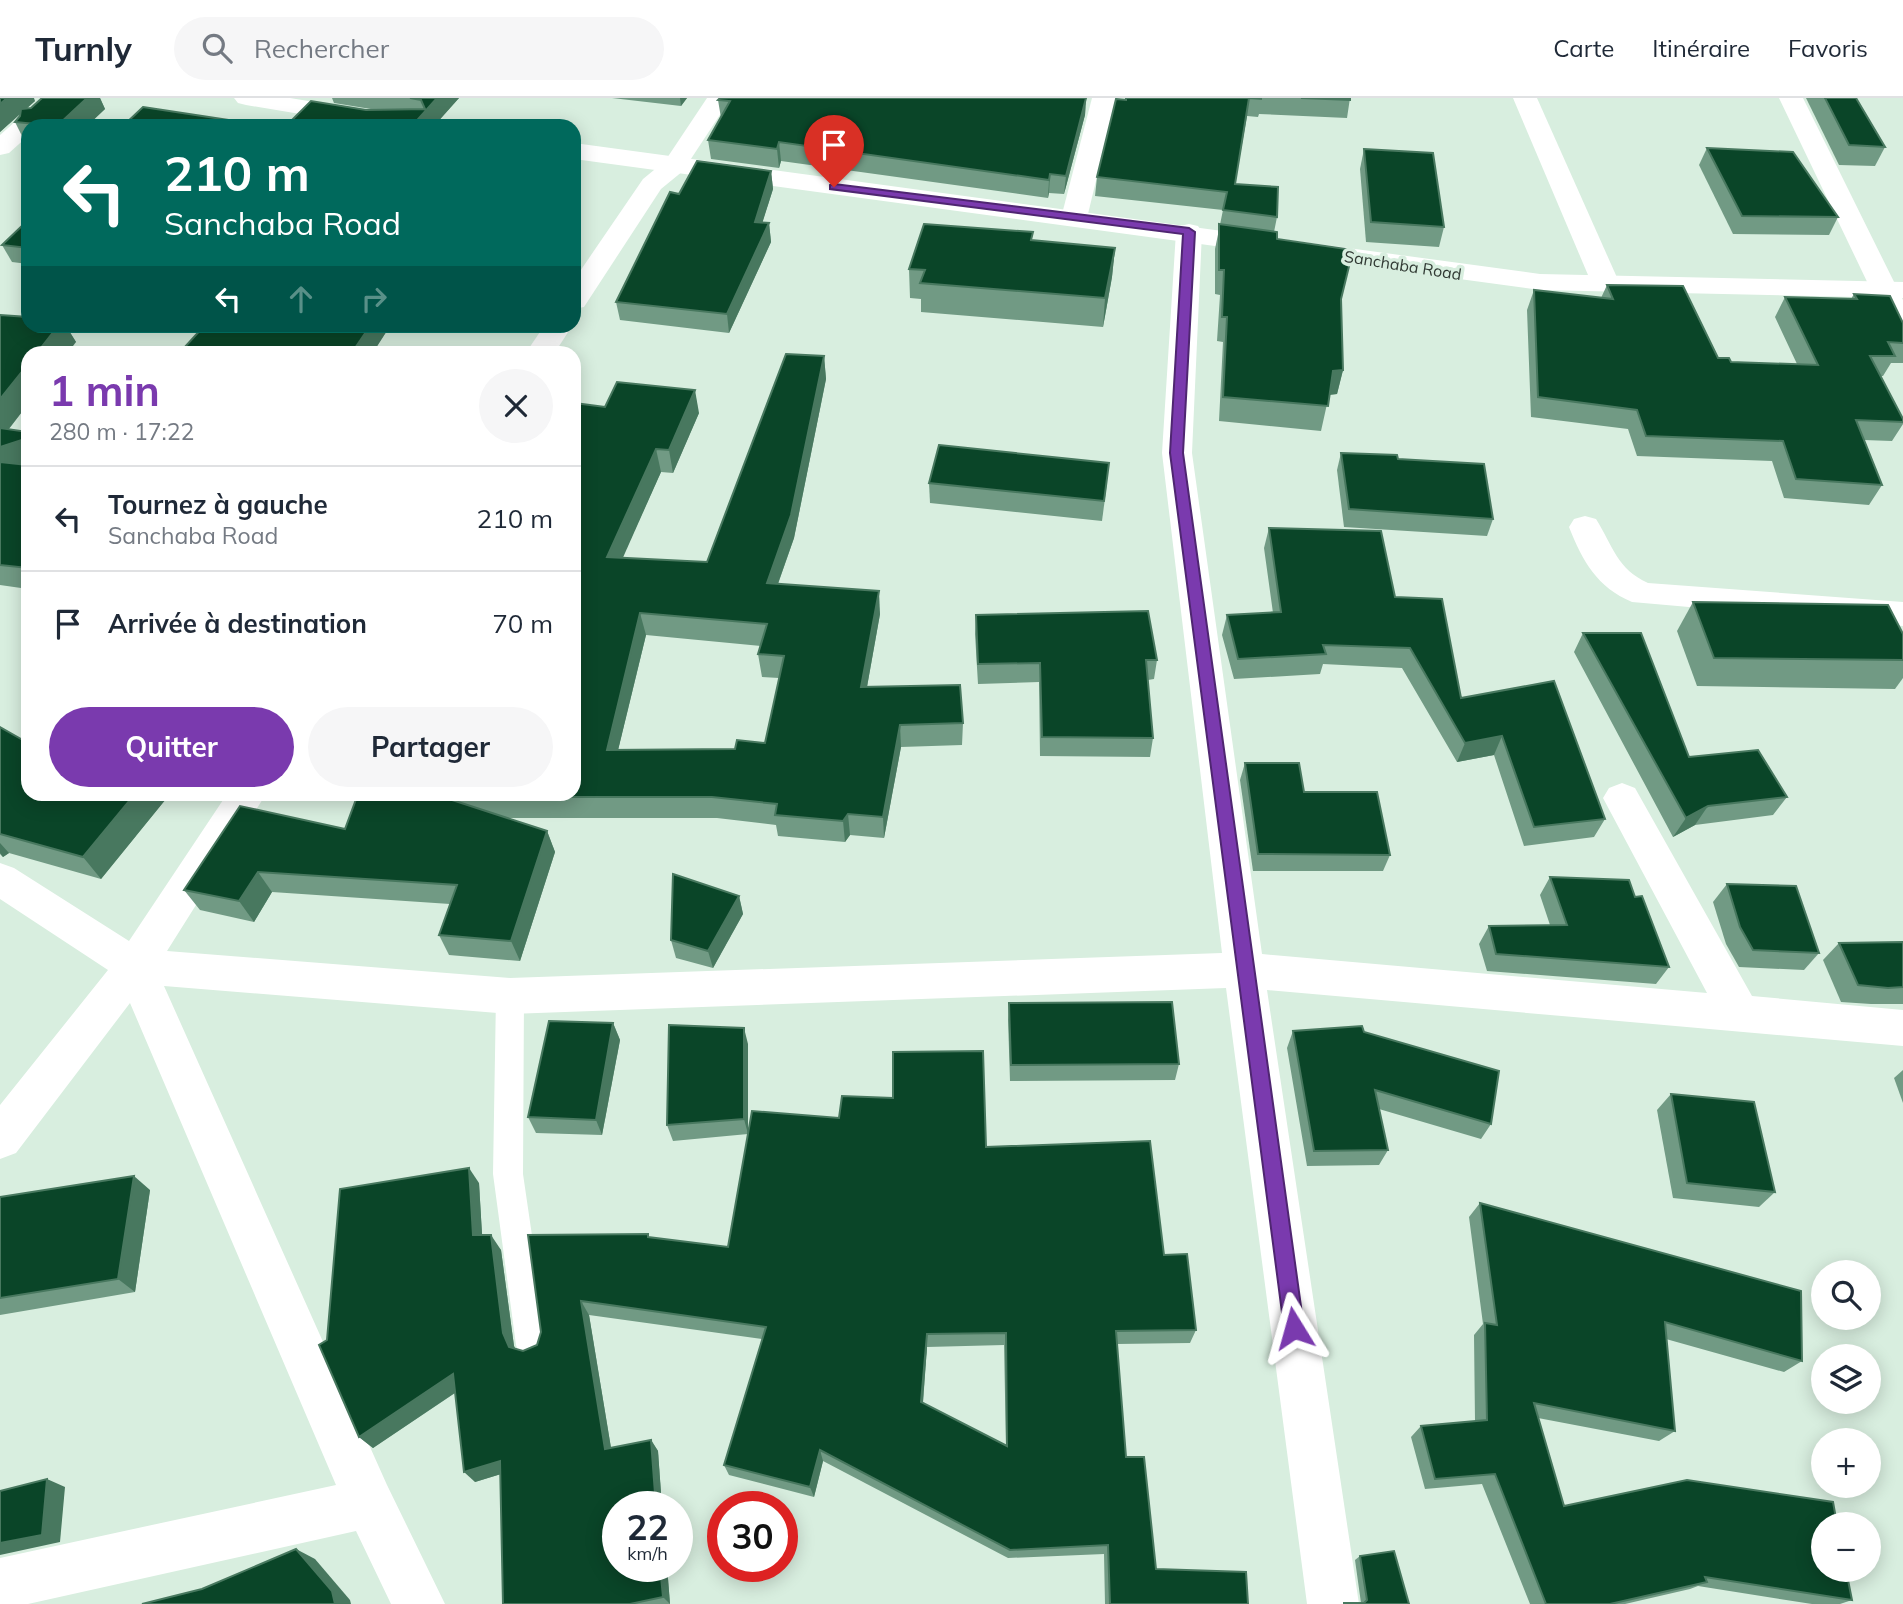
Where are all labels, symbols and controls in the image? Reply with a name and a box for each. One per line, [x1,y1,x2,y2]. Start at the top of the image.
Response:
search box [174,17,664,80]
text: Turnly [35,28,132,69]
icon: search [198,29,236,67]
text: Rechercher [254,32,389,65]
text: Carte [1553,33,1614,63]
text: Itinéraire [1652,33,1750,63]
text: Favoris [1788,33,1868,63]
pin [804,115,864,187]
icon: arrive [815,126,853,164]
text: 210 m [164,142,310,203]
icon: left [49,147,140,238]
text: Sanchaba Road [164,203,401,243]
street label: Sanchaba Road [1343,246,1463,284]
icon: left [209,280,247,318]
icon: ahead [282,280,320,318]
icon: right [355,280,393,318]
text: 1 min [49,364,160,417]
button: close [479,369,553,443]
text: 280 m · 17:22 [49,417,194,446]
text: Tournez à gauche [108,488,328,521]
icon: left [49,500,87,538]
text: 210 m [477,502,553,535]
text: Sanchaba Road [108,521,278,550]
icon: arrive [49,605,87,643]
text: Arrivée à destination [108,607,367,640]
text: 70 m [492,607,553,640]
button: Quitter [49,707,294,787]
button: Partager [308,707,553,787]
map controls [1811,1260,1881,1582]
button: search [1811,1260,1881,1330]
position arrow [1257,1291,1331,1365]
button: layers [1811,1344,1881,1414]
button: + [1811,1428,1881,1498]
speed limit sign: 30 [707,1491,798,1582]
text: 22 [626,1505,669,1549]
button: − [1811,1512,1881,1582]
text: km/h [627,1542,668,1565]

